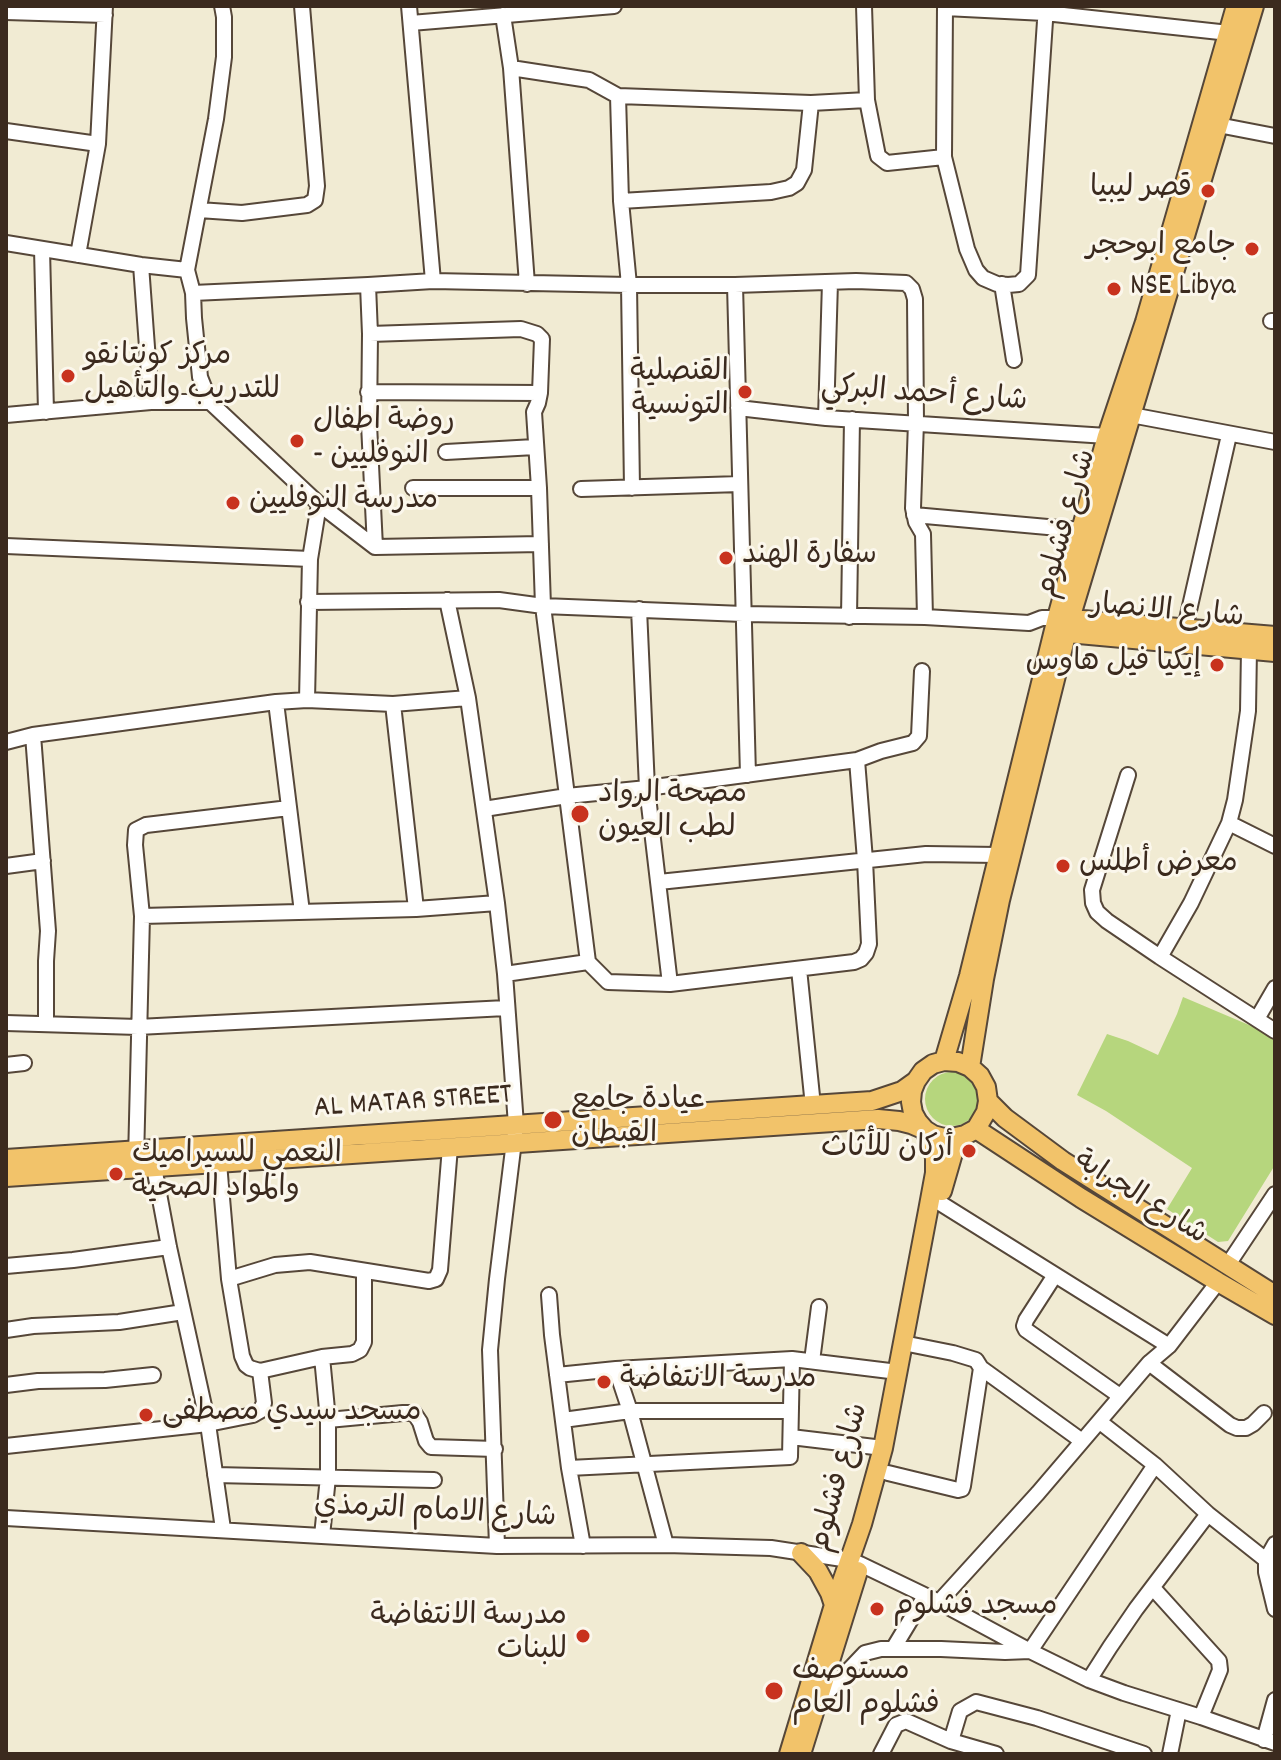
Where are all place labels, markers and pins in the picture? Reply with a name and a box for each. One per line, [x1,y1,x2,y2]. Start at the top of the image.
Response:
place label: قصر ليبيا [1090,173,1192,209]
marker: قصر ليبيا [1199,182,1217,200]
place label: جامع ابوحجر [1086,231,1236,267]
marker: جامع ابوحجر [1243,240,1261,258]
place label: NSE Libya [1130,271,1236,307]
marker: NSE Libya [1105,280,1123,298]
place label: مركز كونتانقو للتدريب والتأهيل [84,341,280,412]
place label: القنصلية التونسية [630,357,729,428]
marker: مركز كونتانقو للتدريب والتأهيل [59,367,77,385]
marker: القنصلية التونسية [736,383,754,401]
place label: روضة اطفال - النوفليين [313,406,455,476]
marker: روضة اطفال - النوفليين [288,432,306,450]
place label: مدرسة النوفليين [249,485,438,521]
marker: مدرسة النوفليين [224,494,242,512]
place label: سفارة الهند [742,540,877,576]
marker: سفارة الهند [717,549,735,567]
place label: إيكيا فيل هاوس [1026,647,1201,683]
marker: إيكيا فيل هاوس [1208,656,1226,674]
place label: مصحة الرواد لطب العيون [598,779,747,850]
marker: مصحة الرواد لطب العيون [569,803,591,825]
place label: معرض أطلس [1079,848,1238,884]
marker: معرض أطلس [1054,857,1072,875]
place label: عيادة جامع القبطان [571,1085,705,1156]
marker: عيادة جامع القبطان [542,1109,564,1131]
place label: أركان للأثاث [821,1133,953,1169]
place label: النعمي للسيراميك والمواد الصحية [132,1139,342,1210]
marker: أركان للأثاث [960,1142,978,1160]
marker: النعمي للسيراميك والمواد الصحية [107,1165,125,1183]
place label: مدرسة الانتفاضة [620,1364,816,1400]
marker: مدرسة الانتفاضة [595,1373,613,1391]
place label: مسجد سيدي مصطفى [162,1397,421,1433]
marker: مسجد سيدي مصطفى [137,1406,155,1424]
place label: مسجد فشلوم [893,1591,1057,1627]
marker: مسجد فشلوم [868,1600,886,1618]
place label: مدرسة الانتفاضة للبنات [371,1601,567,1672]
marker: مدرسة الانتفاضة للبنات [574,1627,592,1645]
place label: مستوصف فشلوم العام [792,1656,940,1726]
marker: مستوصف فشلوم العام [763,1680,785,1702]

